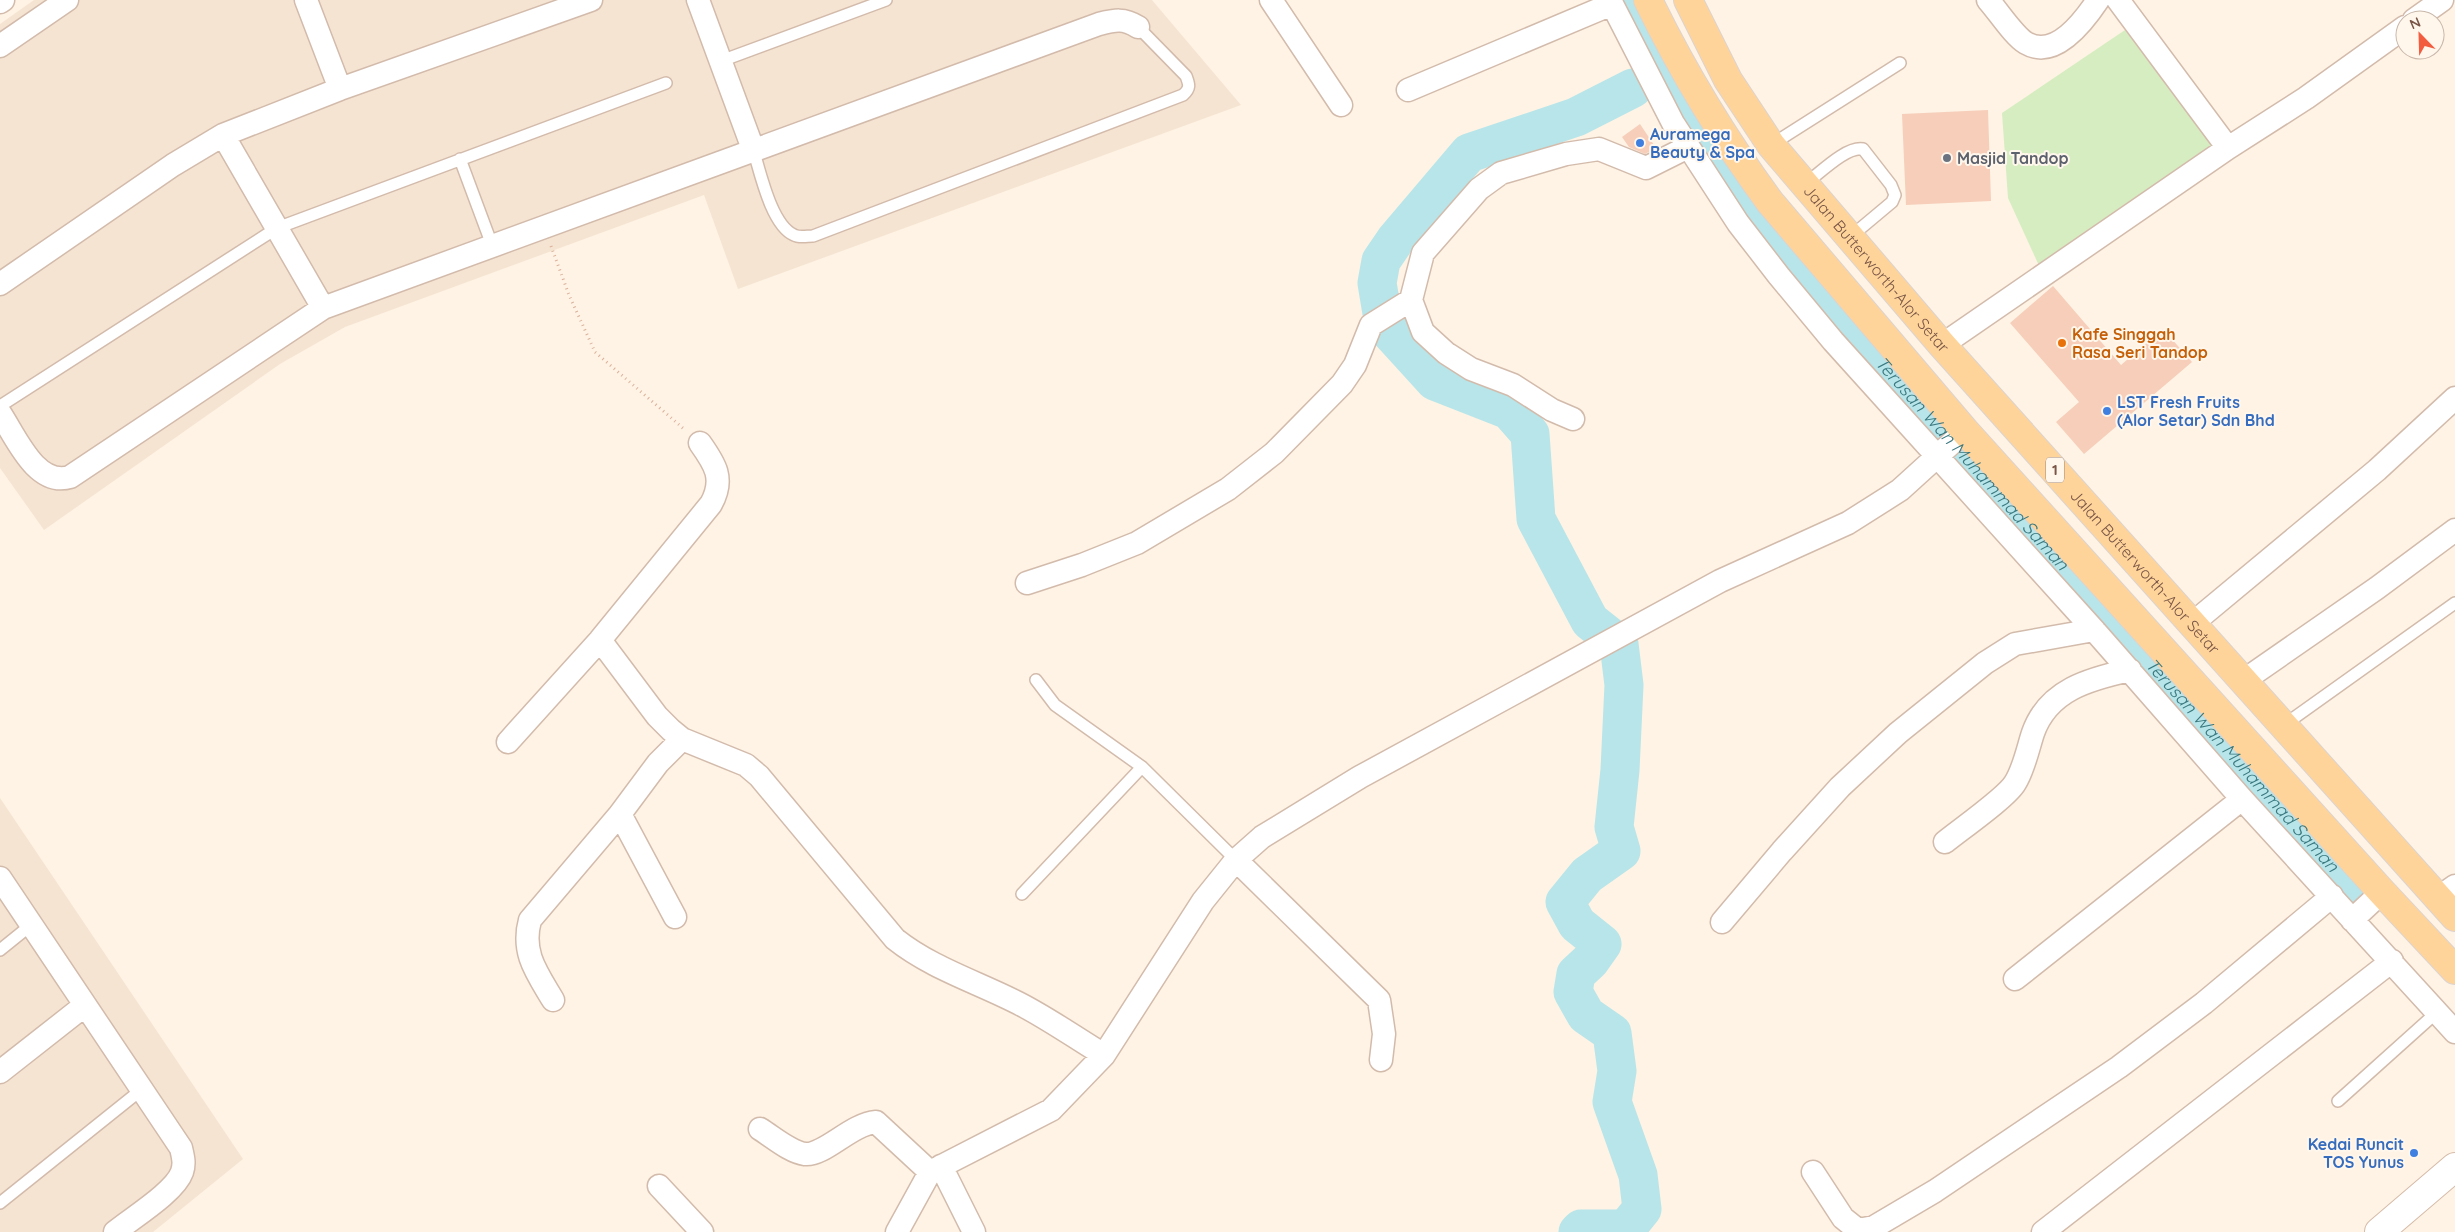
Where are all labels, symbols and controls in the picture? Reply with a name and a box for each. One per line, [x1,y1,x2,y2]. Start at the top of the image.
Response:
north arrow [2395,10,2445,60]
text: N [2407,13,2423,33]
place label: Auramega Beauty & Spa [1650,124,1755,162]
marker: Auramega Beauty & Spa [1634,137,1646,149]
place label: Masjid Tandop [1957,148,2069,168]
marker: Masjid Tandop [1941,152,1953,164]
street label: Jalan Butterworth-Alor Setar [1799,181,1954,357]
place label: Kafe Singgah Rasa Seri Tandop [2072,324,2208,362]
marker: Kafe Singgah Rasa Seri Tandop [2056,337,2068,349]
water label: Terusan Wan Muhammad Saman [1870,352,2074,575]
place label: LST Fresh Fruits (Alor Setar) Sdn Bhd [2117,392,2275,430]
marker: LST Fresh Fruits (Alor Setar) Sdn Bhd [2101,405,2113,417]
road number: 1 [2046,458,2064,482]
street label: Jalan Butterworth-Alor Setar [2066,485,2224,658]
water label: Terusan Wan Muhammad Saman [2141,653,2344,877]
place label: Kedai Runcit TOS Yunus [2308,1134,2404,1172]
marker: Kedai Runcit TOS Yunus [2408,1147,2420,1159]

